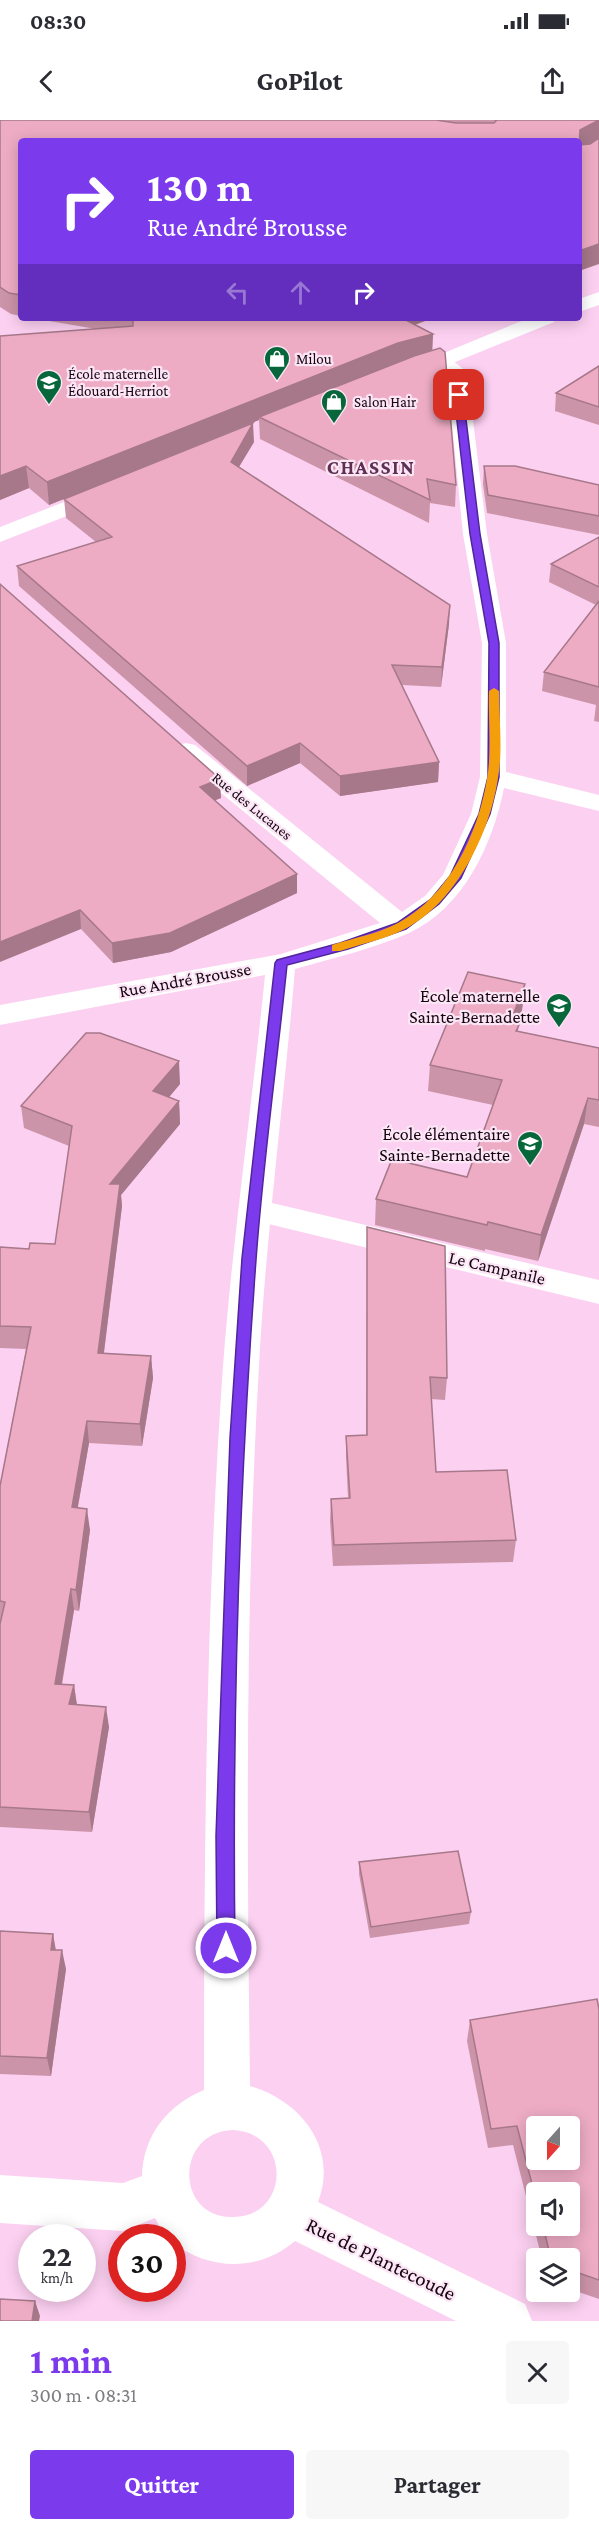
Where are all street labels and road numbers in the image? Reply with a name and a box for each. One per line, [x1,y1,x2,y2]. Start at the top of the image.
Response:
street label: Rue des Lucanes [209,769,295,843]
street label: Rue André Brousse [117,959,253,1001]
street label: Le Campanile [447,1247,547,1289]
street label: Rue de Plantecoude [302,2212,460,2306]

